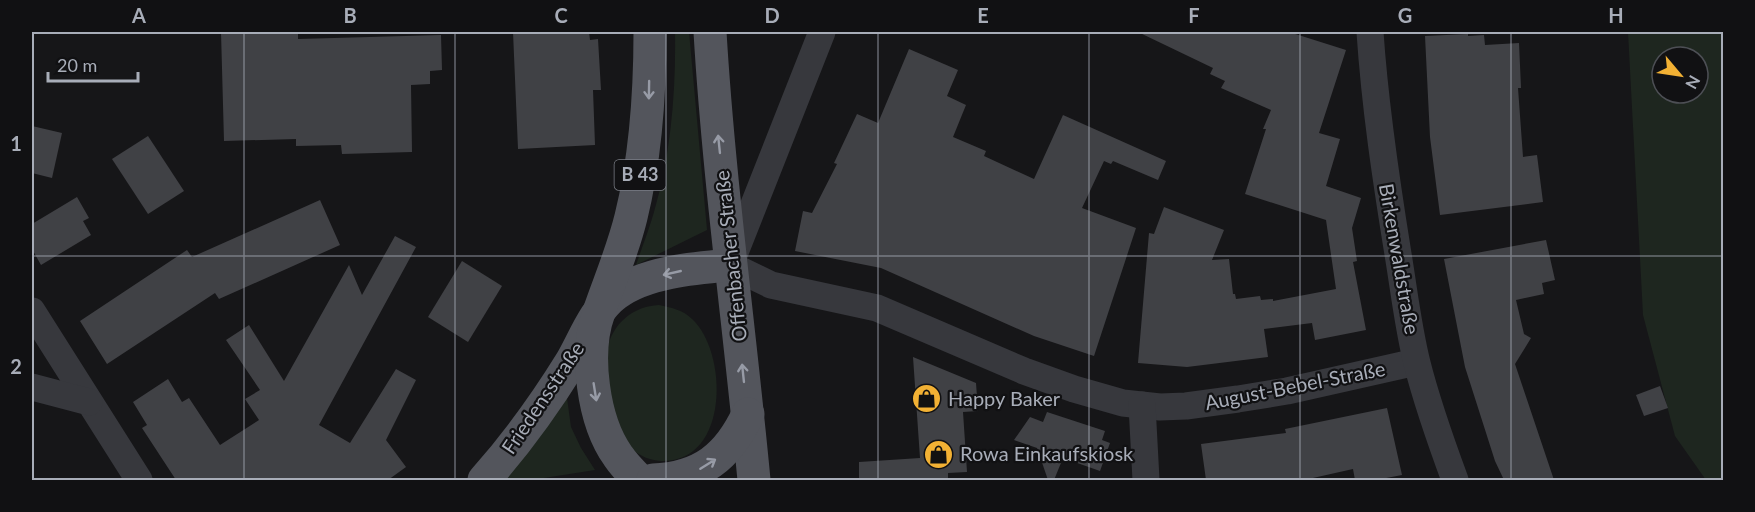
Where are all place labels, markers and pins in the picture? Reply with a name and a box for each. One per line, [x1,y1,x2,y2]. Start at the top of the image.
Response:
shop icon: Happy Baker [911,383,943,415]
place label: Happy Baker [948,386,1061,410]
shop icon: Rowa Einkaufskiosk [923,438,955,470]
place label: Rowa Einkaufskiosk [960,441,1134,465]

